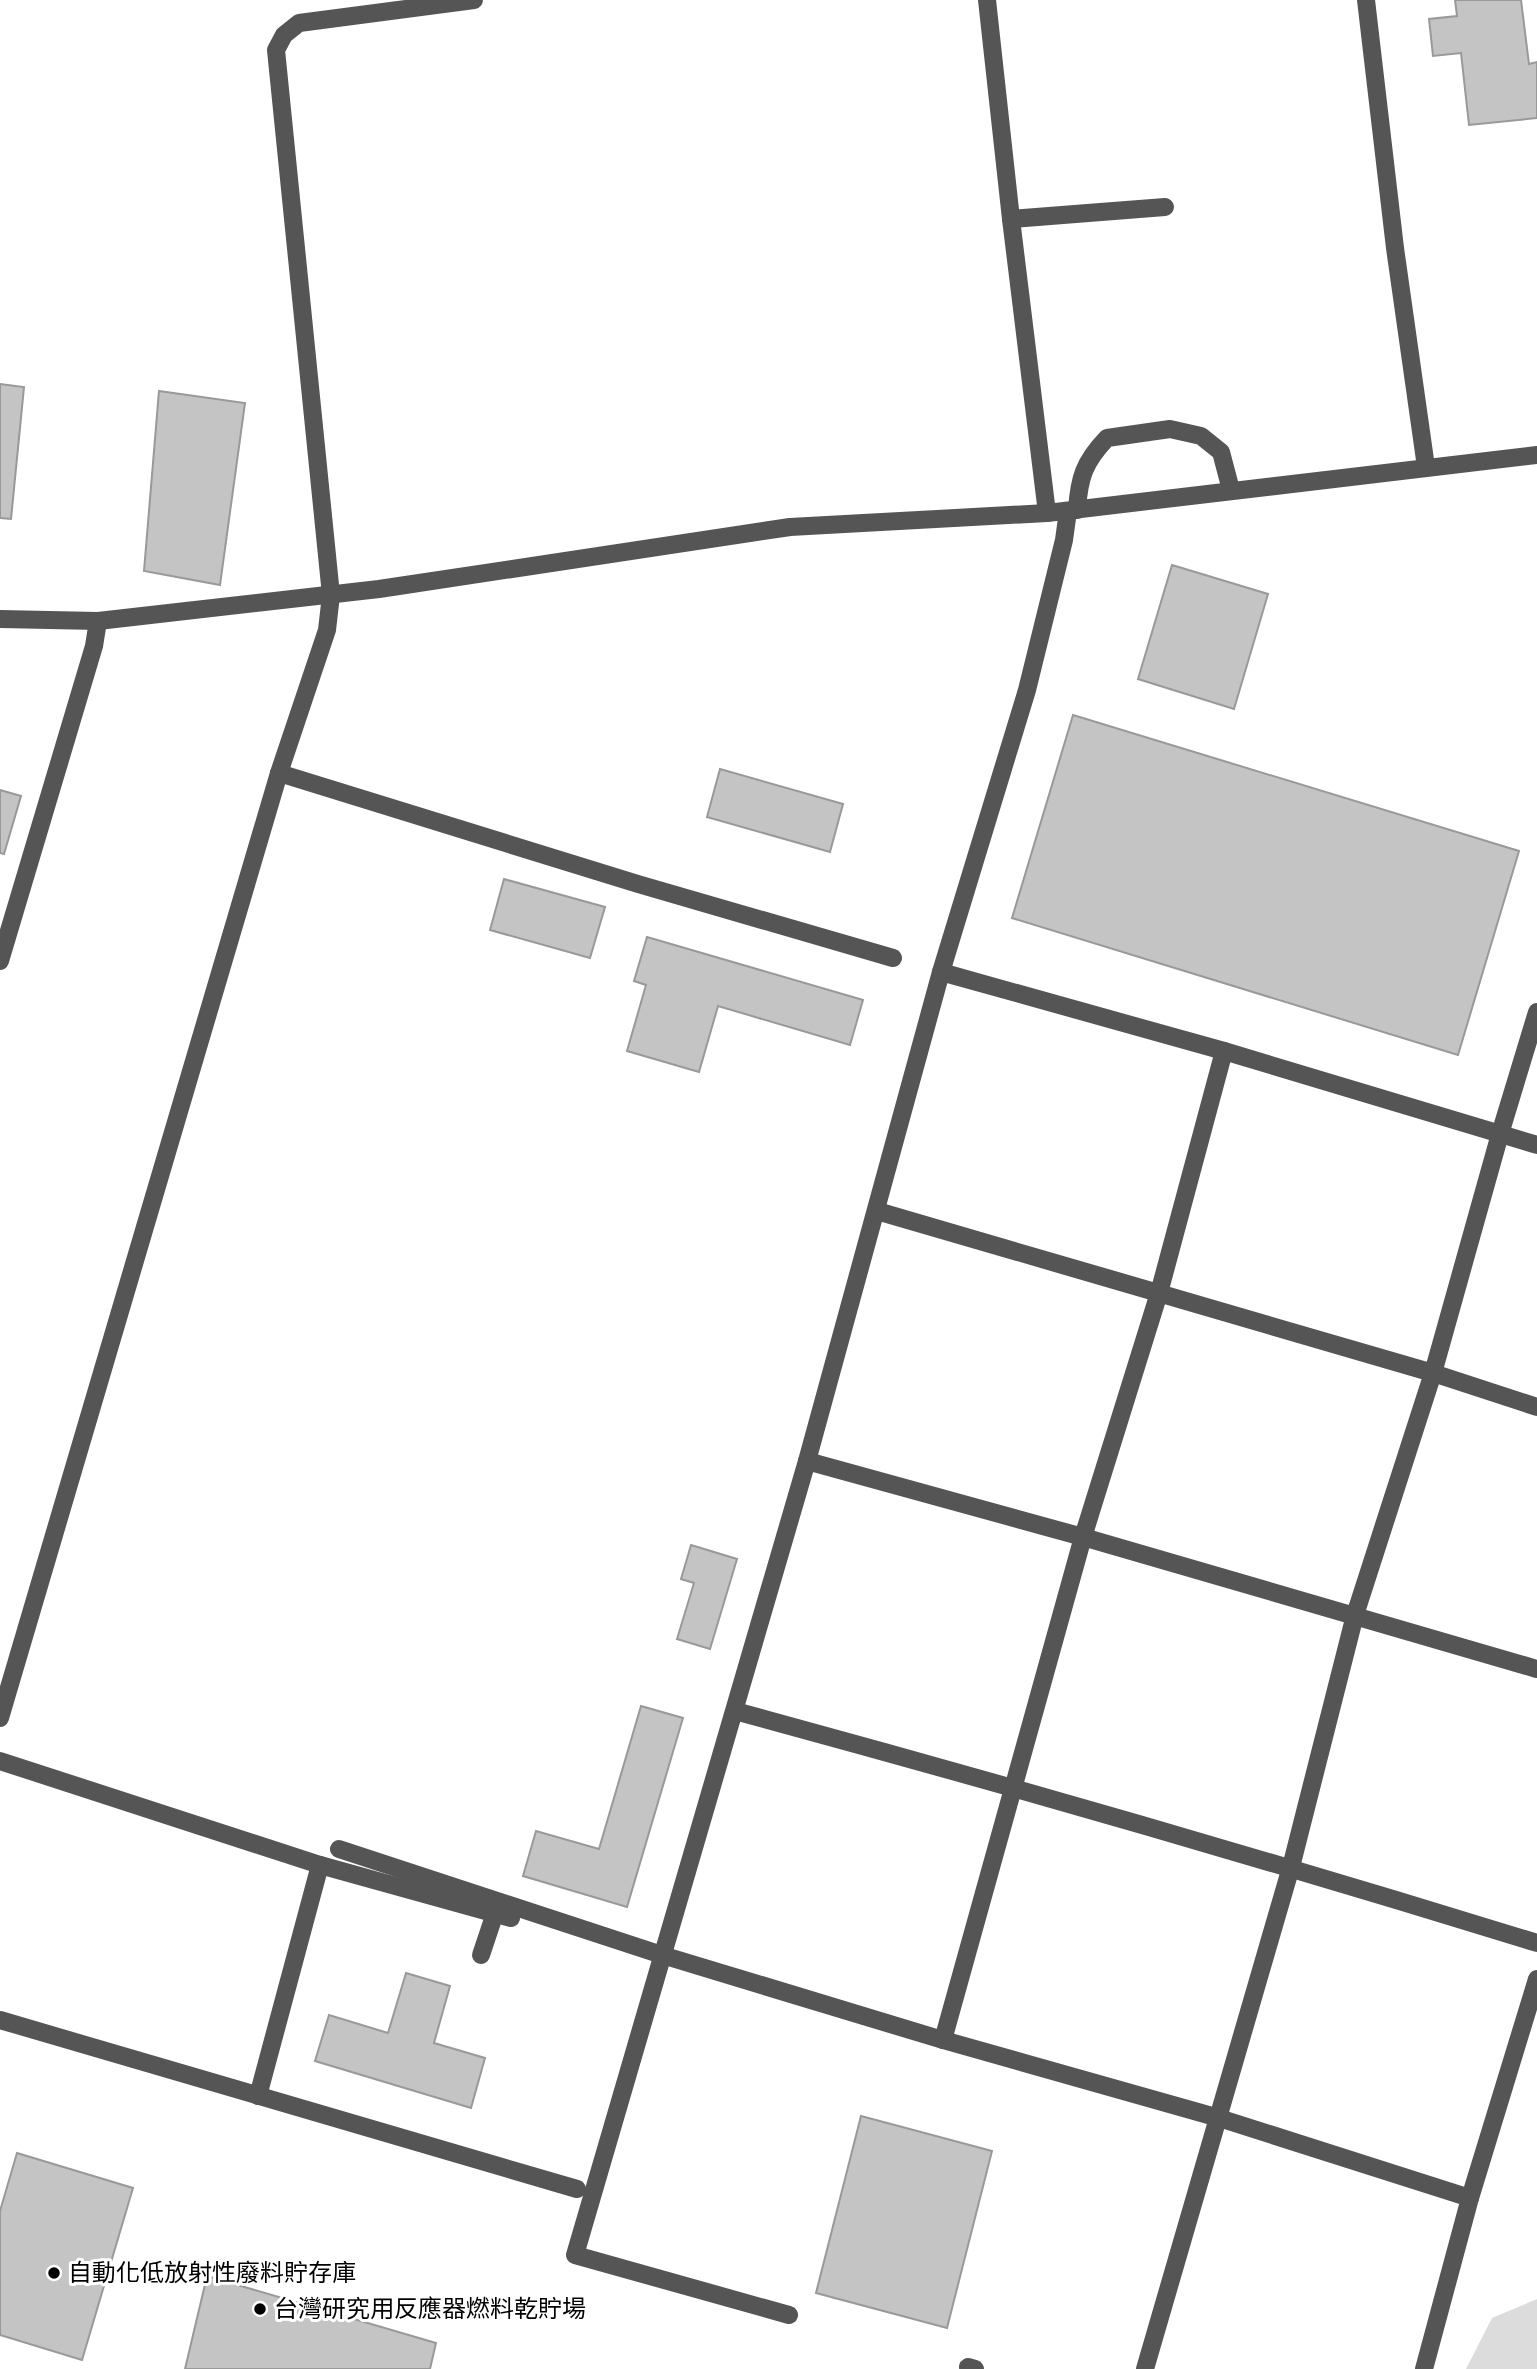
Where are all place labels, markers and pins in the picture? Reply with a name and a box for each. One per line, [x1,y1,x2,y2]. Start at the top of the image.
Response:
place label: 自動化低放射性廢料貯存庫 [68,2258,356,2288]
marker: 自動化低放射性廢料貯存庫 [46,2265,62,2281]
place label: 台灣研究用反應器燃料乾貯場 [274,2294,586,2324]
marker: 台灣研究用反應器燃料乾貯場 [252,2301,268,2317]

